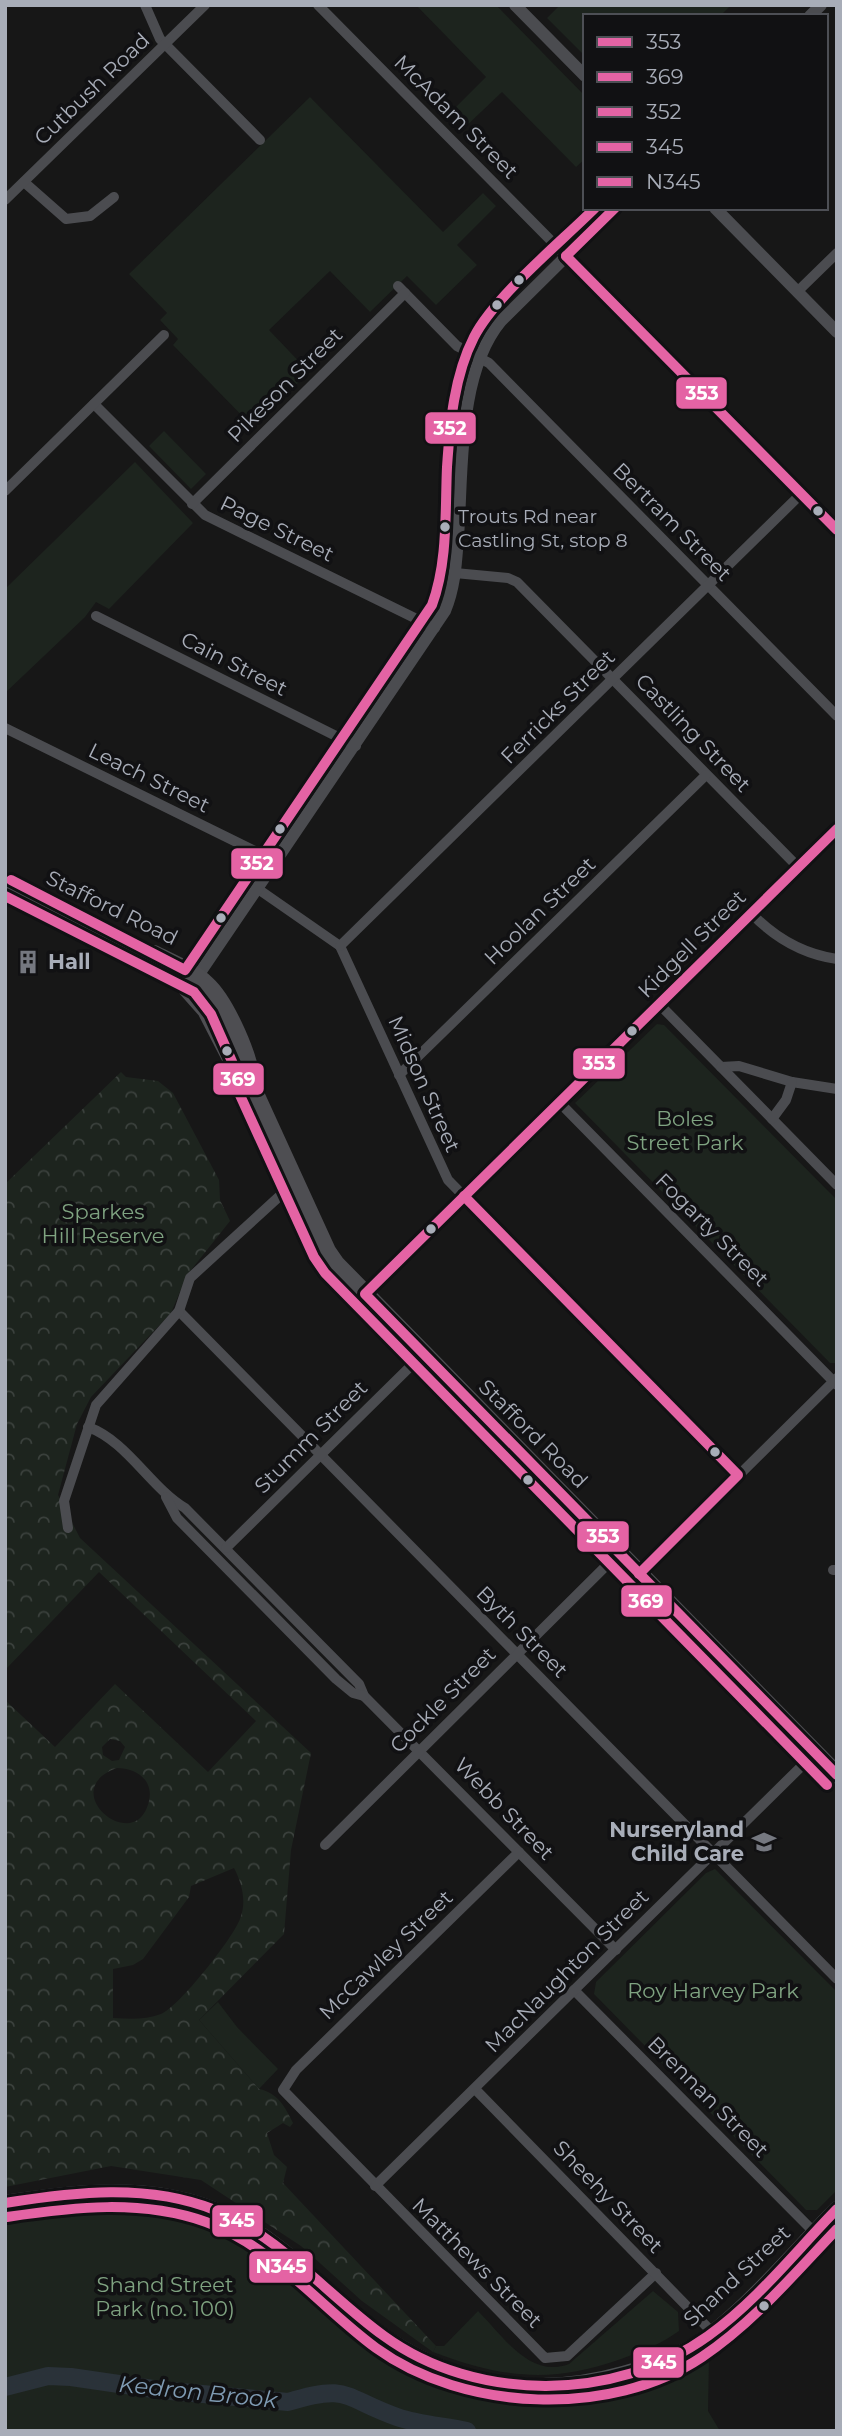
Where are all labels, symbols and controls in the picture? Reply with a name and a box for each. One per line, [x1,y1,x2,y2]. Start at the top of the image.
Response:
legend [583,14,828,210]
street label: Cutbush Road [29,27,154,150]
text: 353 [646,29,681,54]
street label: McAdam Street [389,50,523,184]
text: 369 [646,64,683,89]
text: 352 [646,99,681,124]
text: 345 [646,134,684,159]
text: N345 [646,169,701,194]
unlabelled marker [512,273,526,287]
unlabelled marker [490,298,504,312]
street label: Pikeson Street [222,322,347,447]
line badge: 353 [675,376,728,410]
text: 353 [684,382,719,405]
line badge: 352 [424,411,477,445]
text: 352 [432,417,467,440]
street label: Bertram Street [608,457,737,586]
street label: Page Street [216,490,338,567]
unlabelled marker [811,504,825,518]
place label: Trouts Rd near Castling St, stop 8 [458,505,628,552]
marker: Trouts Rd near Castling St, stop 8 [438,520,452,534]
street label: Cain Street [177,626,292,701]
street label: Ferricks Street [495,644,620,769]
street label: Castling Street [631,668,756,797]
street label: Leach Street [85,737,214,818]
unlabelled marker [273,822,287,836]
line badge: 352 [230,847,284,880]
street label: Hoolan Street [479,851,600,970]
text: 352 [239,852,274,875]
street label: Stafford Road [42,865,182,950]
street label: Kidgell Street [633,885,751,1003]
unlabelled marker [214,911,228,925]
building icon: Hall [14,948,42,976]
place label: Hall [48,949,91,974]
street label: Midson Street [383,1012,466,1156]
unlabelled marker [625,1024,639,1038]
unlabelled marker [220,1044,234,1058]
line badge: 353 [572,1047,626,1080]
text: 353 [581,1052,616,1075]
line badge: 369 [212,1062,265,1096]
text: 369 [219,1068,256,1091]
park label: Boles Street Park [627,1106,744,1155]
street label: Fogarty Street [651,1168,774,1291]
park label: Sparkes Hill Reserve [42,1199,164,1248]
unlabelled marker [424,1222,438,1236]
street label: Stafford Road [474,1374,593,1493]
street label: Stumm Street [249,1375,372,1498]
unlabelled marker [708,1445,722,1459]
unlabelled marker [521,1473,535,1487]
line badge: 353 [576,1520,630,1553]
text: 353 [585,1525,620,1548]
street label: Byth Street [471,1581,573,1683]
line badge: 369 [620,1584,673,1618]
text: 369 [627,1590,664,1613]
street label: Cockle Street [385,1642,501,1758]
street label: Webb Street [449,1752,559,1865]
place label: Nurseryland Child Care [609,1817,744,1866]
school or university icon: Nurseryland Child Care [750,1828,778,1856]
street label: MacNaughton Street [480,1884,654,2058]
street label: McCawley Street [314,1885,458,2025]
park label: Roy Harvey Park [627,1978,799,2003]
street label: Brennan Street [643,2031,774,2162]
street label: Sheehy Street [548,2135,668,2258]
street label: Matthews Street [407,2192,548,2333]
line badge: 345 [211,2204,264,2238]
text: 345 [218,2209,255,2232]
street label: Shand Street [678,2220,795,2331]
line badge: N345 [248,2250,314,2284]
text: N345 [256,2255,307,2278]
park label: Shand Street Park (no. 100) [95,2272,235,2321]
unlabelled marker [757,2299,771,2313]
line badge: 345 [632,2346,685,2379]
text: 345 [640,2351,677,2374]
water label: Kedron Brook [117,2370,280,2414]

